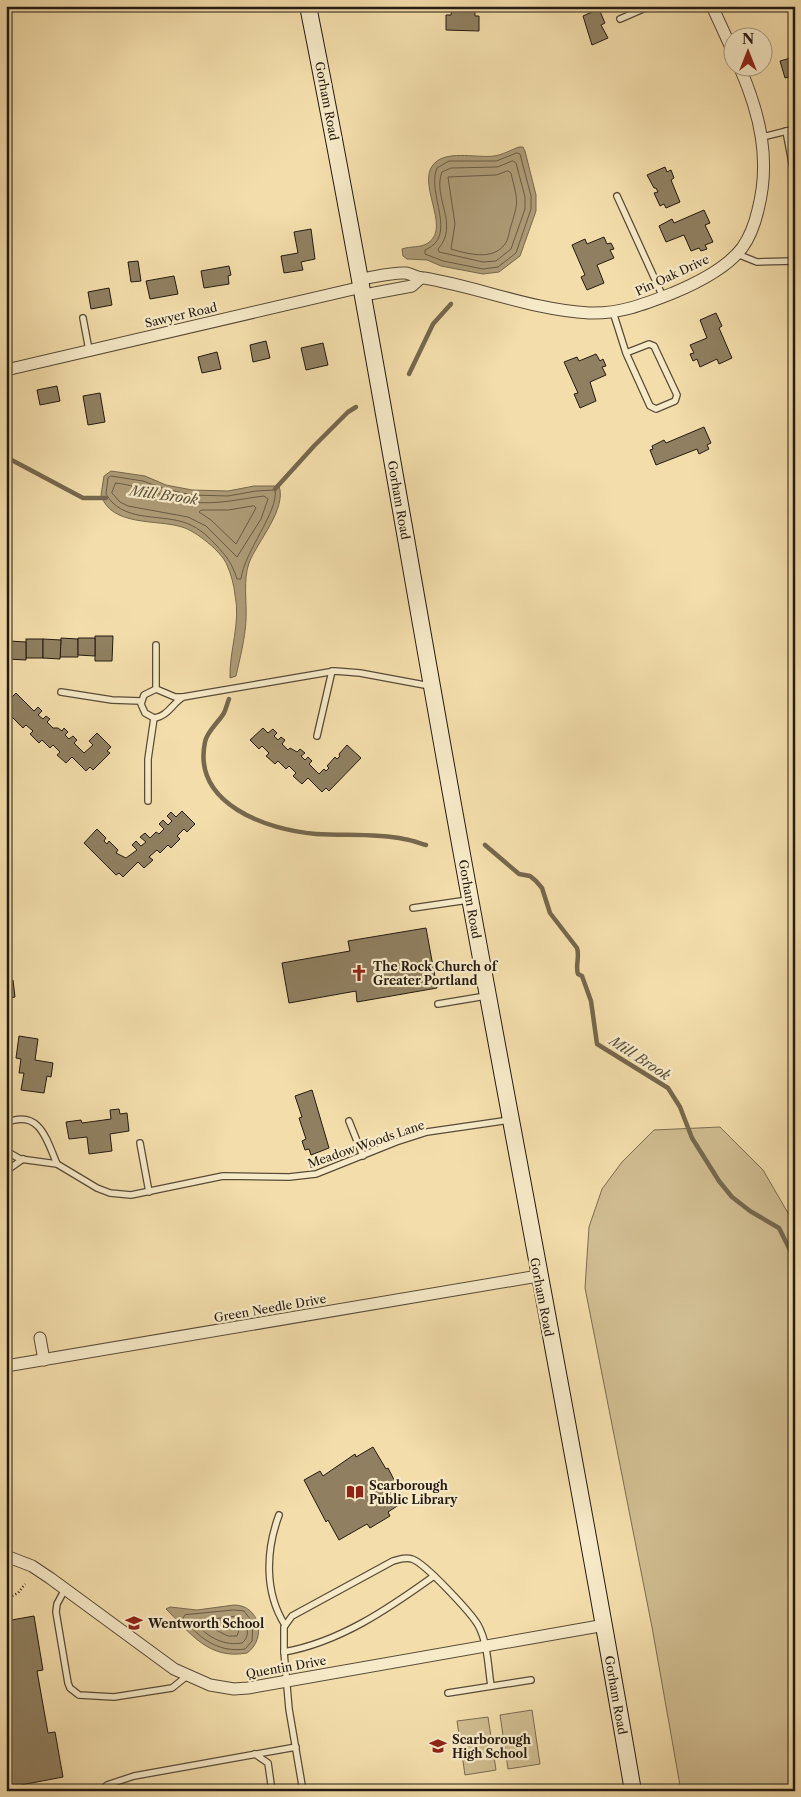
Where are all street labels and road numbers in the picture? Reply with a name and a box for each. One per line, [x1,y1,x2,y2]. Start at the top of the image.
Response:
street label: Gorham Road [312,60,342,142]
street label: Pin Oak Drive [633,251,712,299]
street label: Sawyer Road [143,299,219,331]
street label: Gorham Road [385,459,413,541]
street label: Gorham Road [456,858,484,940]
street label: Meadow Woods Lane [306,1117,427,1171]
street label: Gorham Road [527,1256,557,1338]
street label: Green Needle Drive [213,1291,328,1325]
street label: Quentin Drive [245,1652,328,1681]
street label: Gorham Road [602,1654,630,1736]

